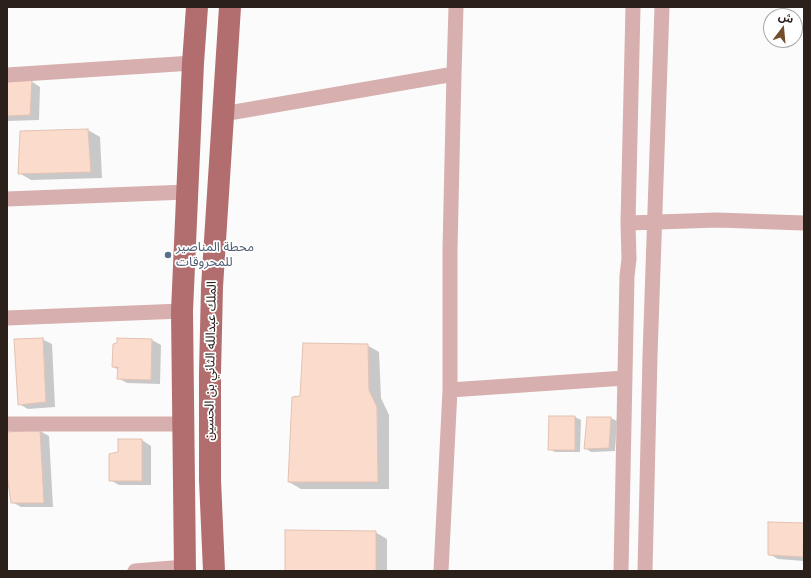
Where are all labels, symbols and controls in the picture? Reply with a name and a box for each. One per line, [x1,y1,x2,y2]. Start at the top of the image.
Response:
north arrow [763,8,803,48]
text: ش [777,9,795,26]
place label: محطة المناصير للمحروقات [176,240,254,271]
marker: محطة المناصير للمحروقات [163,250,173,260]
street label: الملك عبدالله الثاني بن الحسين [202,281,220,441]

